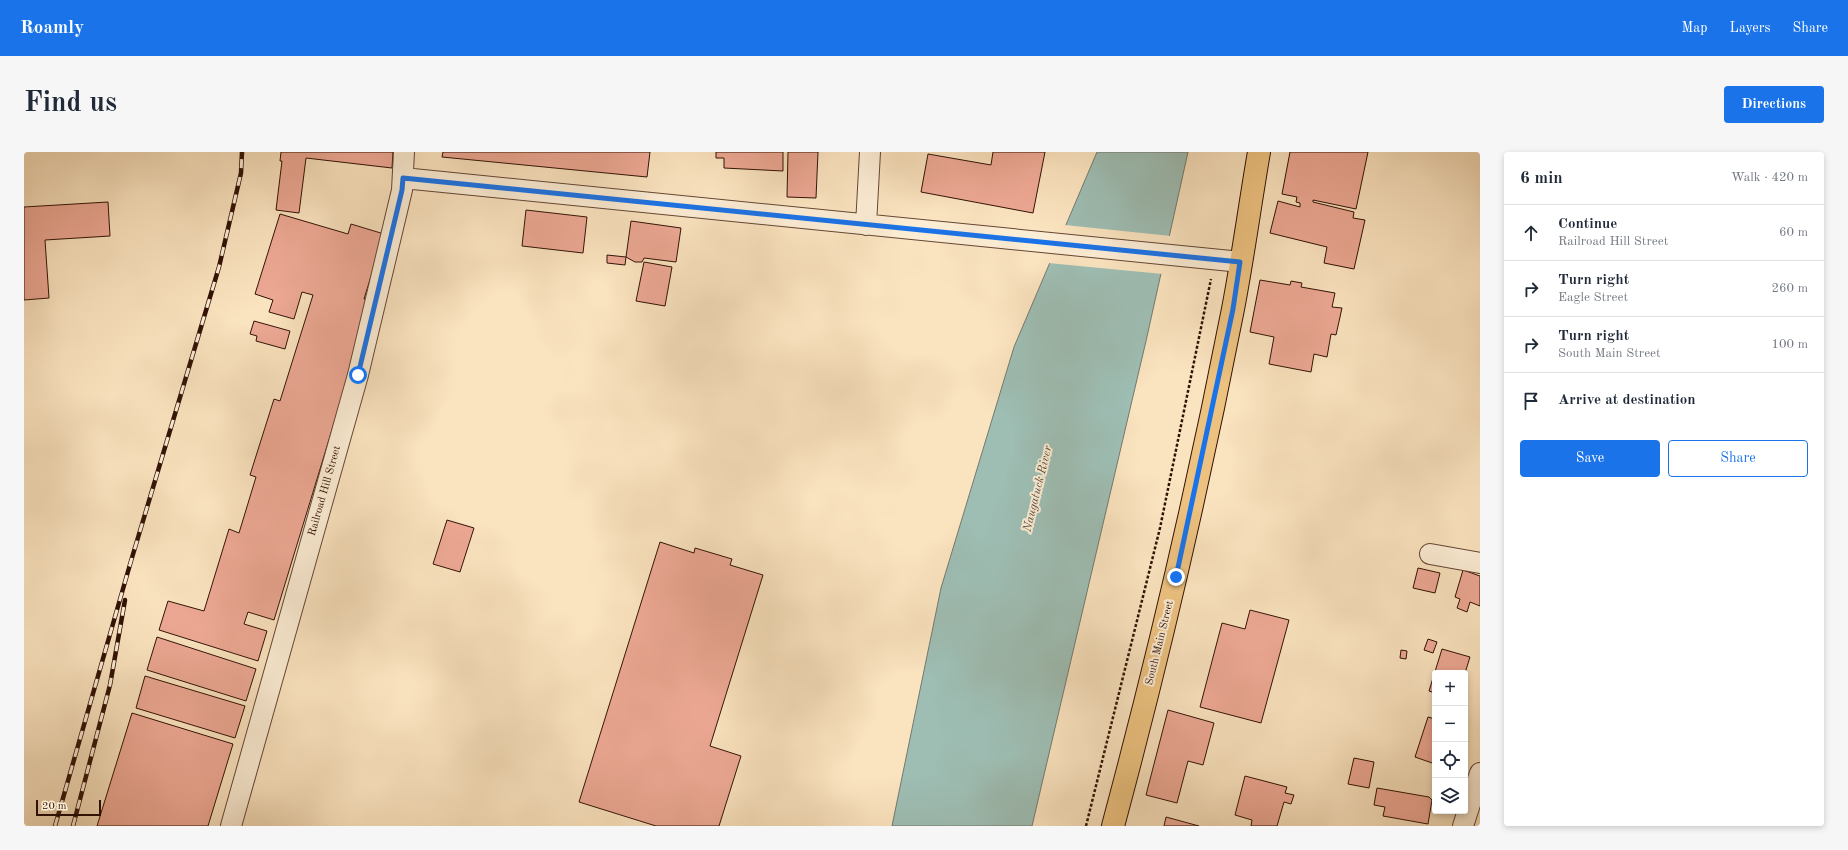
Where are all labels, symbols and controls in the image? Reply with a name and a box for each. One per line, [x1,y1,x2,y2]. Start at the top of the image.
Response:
text: Roamly [20,19,84,38]
text: Map [1682,21,1708,35]
text: Layers [1730,21,1771,35]
text: Share [1793,21,1828,35]
button: Directions [1724,86,1824,123]
text: Find us [24,90,117,118]
text: 6 min [1520,170,1563,187]
text: Walk · 420 m [1731,171,1808,184]
text: Continue [1558,217,1617,232]
icon: ahead [1520,222,1542,244]
text: 60 m [1779,226,1808,239]
text: Railroad Hill Street [1558,235,1668,248]
text: Turn right [1558,273,1629,288]
icon: right [1520,278,1542,300]
text: 260 m [1771,282,1808,295]
text: Eagle Street [1558,291,1628,304]
text: Turn right [1558,329,1629,344]
icon: right [1520,334,1542,356]
text: 100 m [1771,338,1808,351]
text: South Main Street [1558,347,1661,360]
route start [349,366,367,384]
icon: arrive [1520,390,1542,412]
text: Arrive at destination [1558,393,1696,408]
button: Save [1520,440,1660,477]
button: Share [1668,440,1808,477]
water label: Naugatuck River [1021,444,1055,534]
street label: Railroad Hill Street [307,445,343,537]
route end [1167,568,1185,586]
street label: South Main Street [1144,599,1176,686]
map controls [1432,670,1468,814]
button: + [1432,670,1468,706]
button: − [1432,706,1468,742]
button: locate [1432,742,1468,778]
button: layers [1432,778,1468,814]
scale bar [36,798,101,817]
text: 20 m [42,801,67,812]

